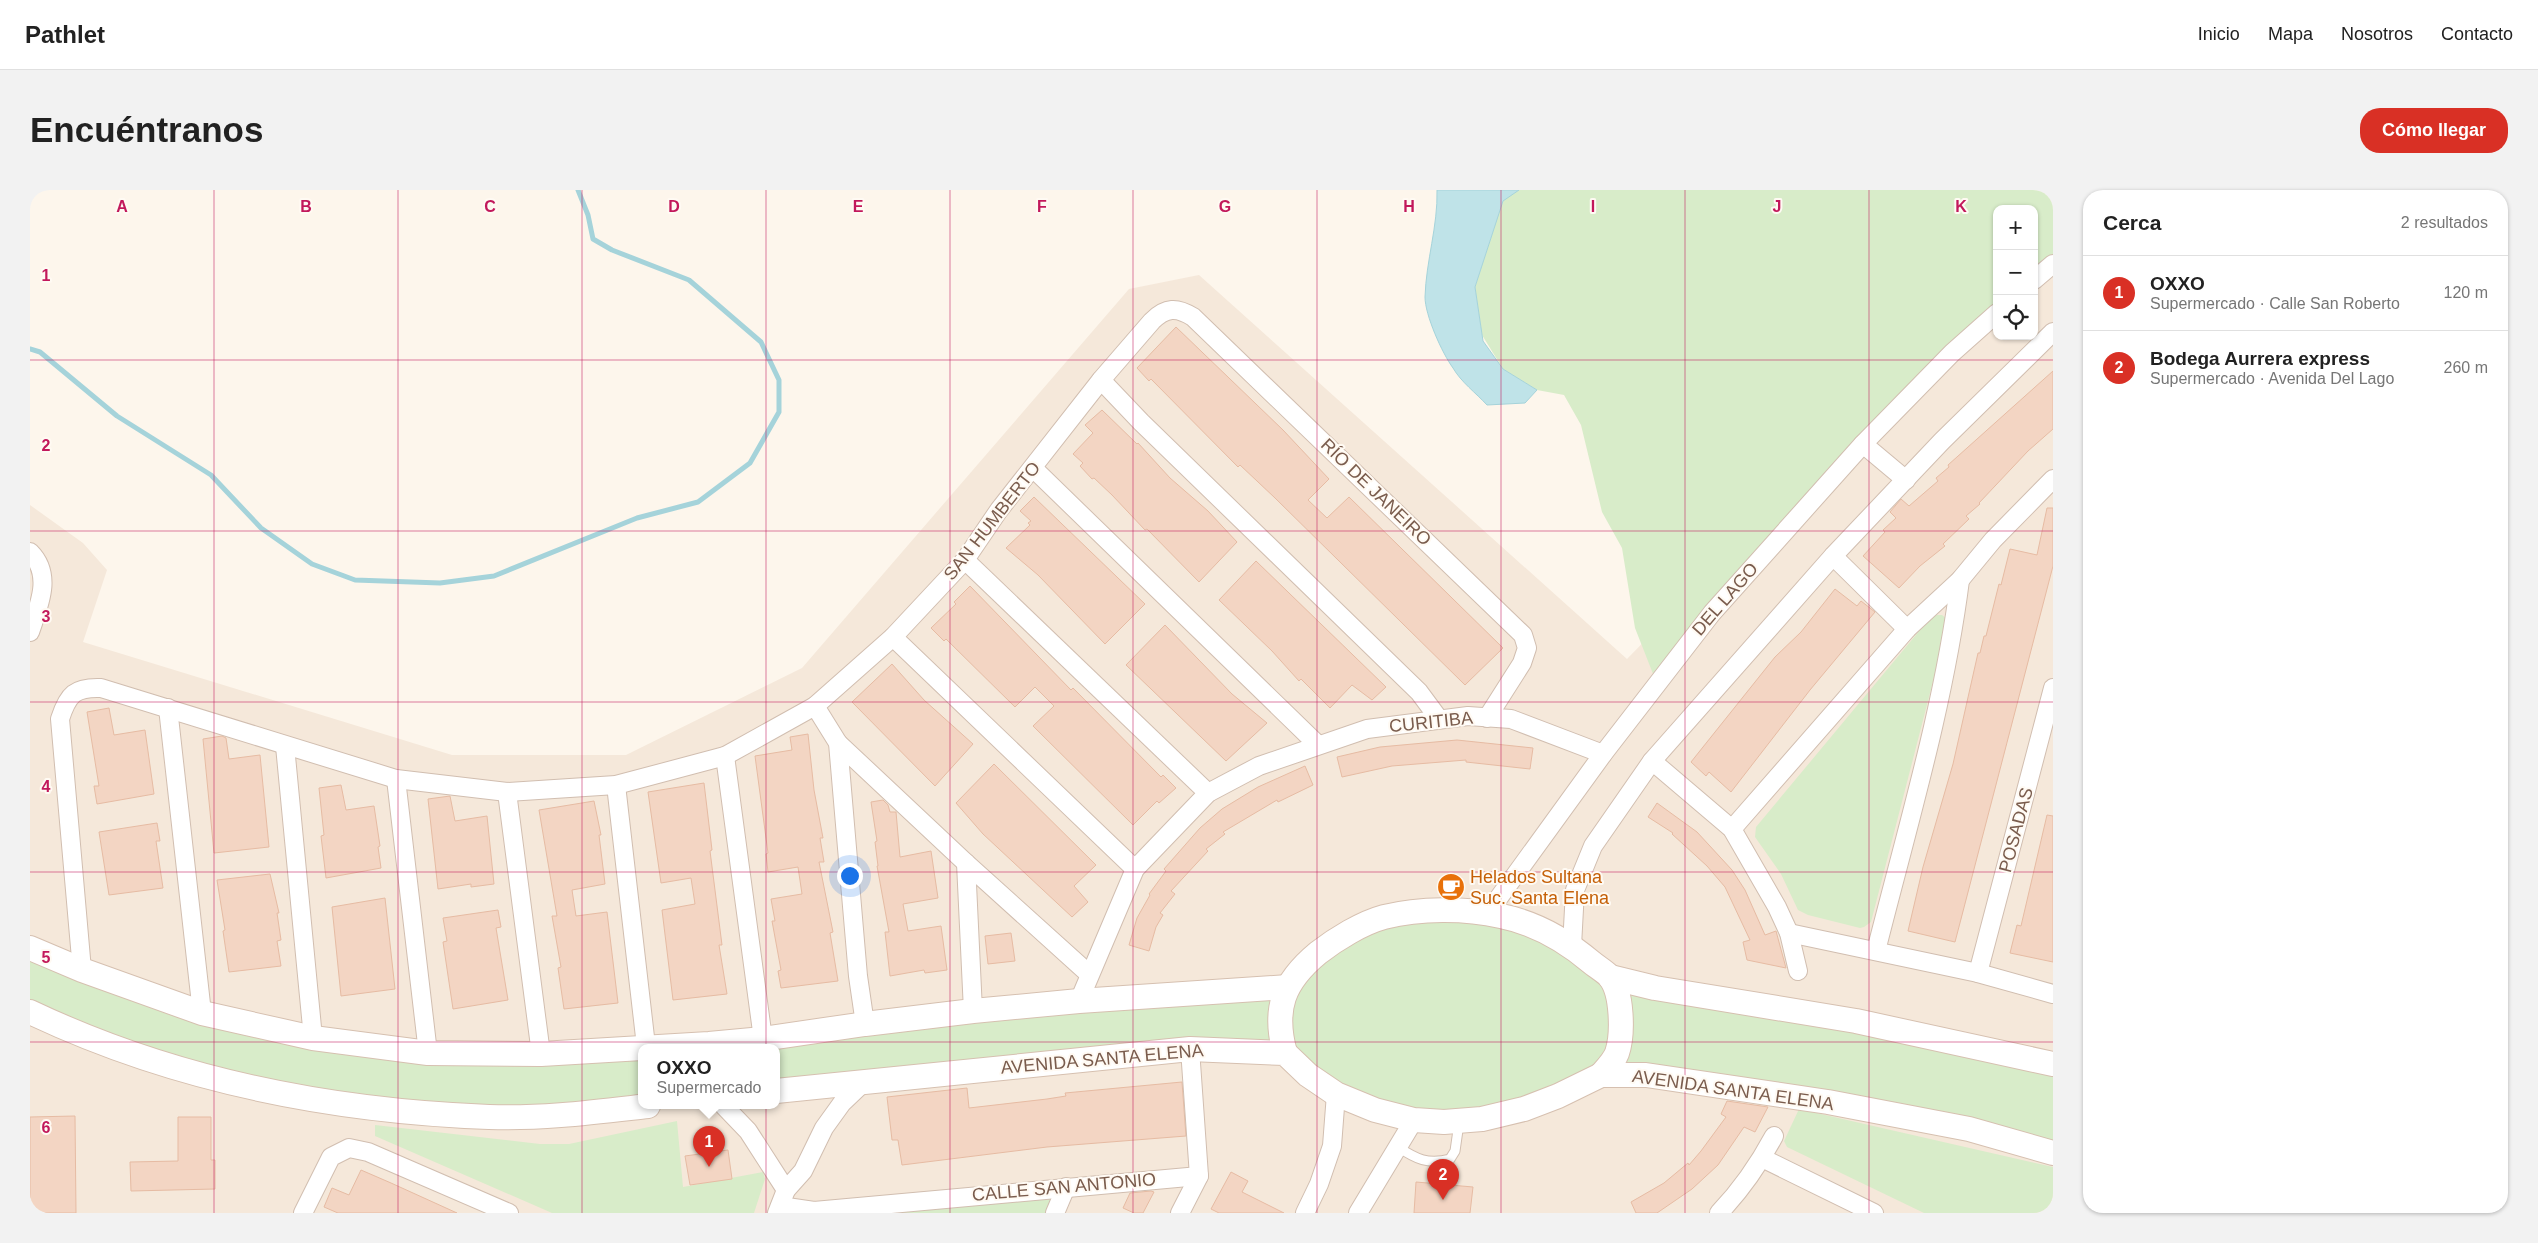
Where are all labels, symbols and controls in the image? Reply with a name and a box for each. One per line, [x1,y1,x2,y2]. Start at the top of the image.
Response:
text: Pathlet [25,21,105,48]
text: Inicio [2198,24,2240,44]
text: Mapa [2268,24,2313,44]
text: Nosotros [2341,24,2413,44]
text: Contacto [2441,24,2513,44]
button: Cómo llegar [2360,108,2508,153]
text: Encuéntranos [30,110,263,149]
text: A [116,198,128,215]
text: B [300,198,312,215]
text: C [484,198,496,215]
text: D [668,198,680,215]
text: E [853,198,864,215]
text: F [1037,198,1047,215]
text: G [1219,198,1231,215]
text: H [1403,198,1415,215]
text: I [1591,198,1595,215]
text: J [1773,198,1781,215]
text: K [1955,198,1967,215]
map controls [1993,205,2038,340]
button: + [1993,205,2038,250]
text: Cerca [2103,211,2161,234]
text: 2 resultados [2401,214,2488,231]
button: − [1993,250,2038,295]
text: 1 [42,267,51,284]
text: OXXO [2150,273,2205,294]
text: 1 [2115,284,2123,301]
text: 120 m [2444,284,2488,301]
button: locate [1993,295,2038,340]
text: Supermercado · Calle San Roberto [2150,295,2400,312]
text: Bodega Aurrera express [2150,348,2370,369]
text: 2 [2115,359,2123,376]
text: 260 m [2444,359,2488,376]
text: Supermercado · Avenida Del Lago [2150,370,2394,387]
street label: RÍO DE JANEIRO [1317,434,1435,550]
text: 2 [42,437,51,454]
street label: SAN HUMBERTO [940,458,1044,584]
street label: DEL LAGO [1688,559,1762,639]
text: 3 [42,608,51,625]
street label: CURITIBA [1388,708,1474,736]
text: 4 [42,778,51,795]
street label: POSADAS [1995,785,2037,875]
your location [837,863,863,889]
place label: Helados Sultana Suc. Santa Elena [1470,867,1610,908]
cafe icon: Helados Sultana Suc. Santa Elena [1436,872,1466,902]
text: 5 [42,949,51,966]
street label: AVENIDA SANTA ELENA [1000,1040,1204,1078]
popup [638,1044,780,1109]
text: OXXO [657,1057,711,1078]
street label: AVENIDA SANTA ELENA [1631,1066,1835,1114]
text: Supermercado [657,1079,761,1096]
text: 6 [42,1119,51,1136]
pin: 1 [693,1126,725,1167]
pin: 2 [1427,1159,1459,1200]
street label: CALLE SAN ANTONIO [971,1169,1157,1205]

